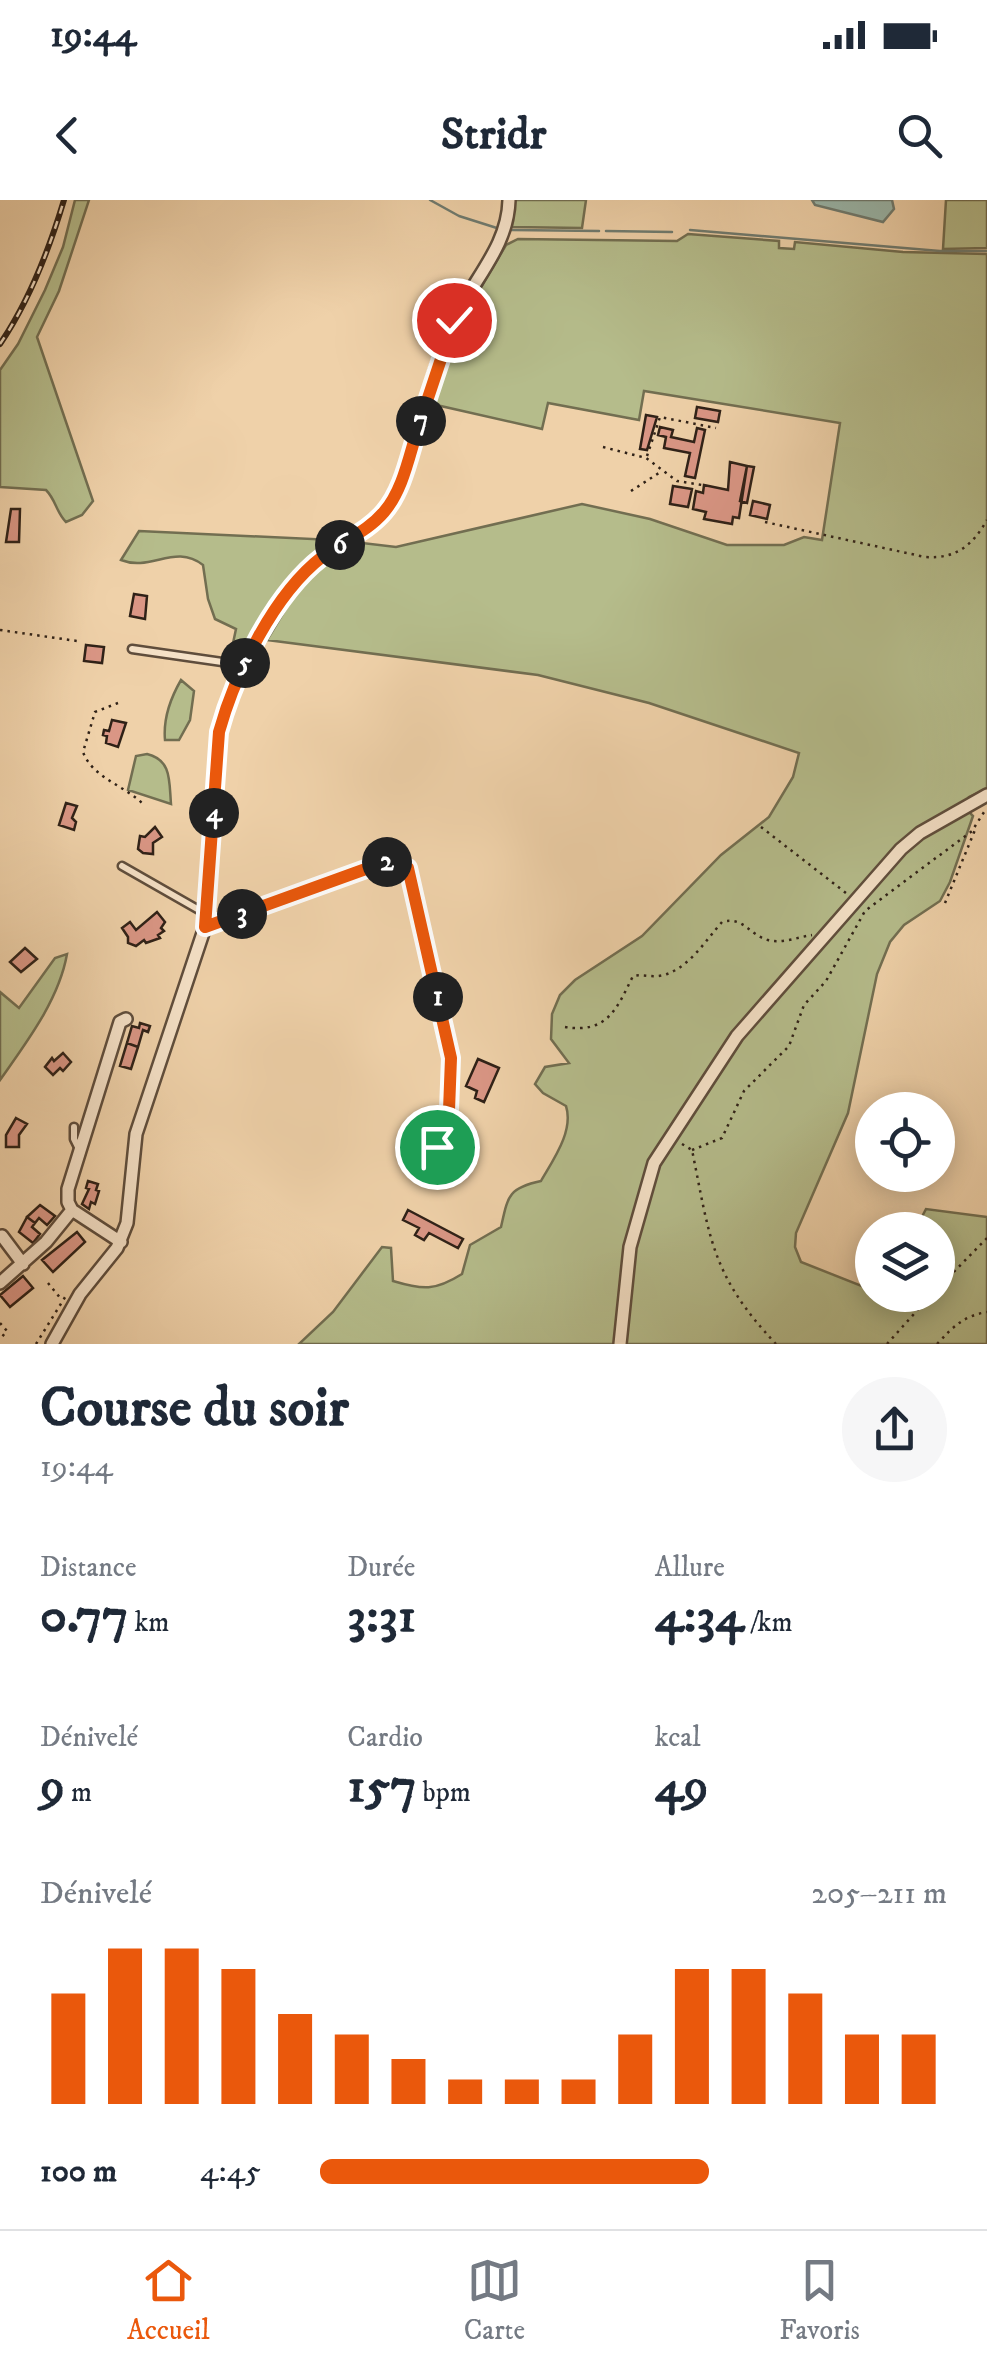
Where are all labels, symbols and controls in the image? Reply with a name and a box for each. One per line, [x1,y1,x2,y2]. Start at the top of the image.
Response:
text: 19:44 [50,11,136,59]
text: Stridr [441,107,546,163]
icon: back [40,108,95,163]
icon: search [892,108,947,163]
pin [412,278,497,363]
icon: check [427,293,482,348]
pin: 7 [396,396,446,446]
text: 7 [414,403,428,438]
pin: 6 [315,520,365,570]
text: 6 [333,527,347,562]
pin: 5 [220,638,270,688]
text: 5 [238,645,252,680]
pin: 4 [189,788,239,838]
text: 4 [206,795,222,830]
pin: 2 [362,837,412,887]
text: 2 [380,844,394,879]
pin: 3 [217,889,267,939]
text: 3 [237,896,247,931]
pin: 1 [413,972,463,1022]
text: 1 [433,979,443,1014]
map controls [855,1092,955,1312]
button: locate [855,1092,955,1192]
pin [395,1105,480,1190]
icon: arrive [410,1120,465,1175]
button: layers [855,1212,955,1312]
text: Course du soir [40,1375,349,1444]
button: share [842,1377,947,1482]
text: 19:44 [40,1447,113,1487]
text: Distance [40,1550,136,1585]
text: Durée [347,1550,415,1585]
text: Allure [655,1550,725,1585]
text: 0.77 [40,1585,128,1648]
text: 3:31 [347,1585,416,1648]
text: 4:34 [655,1585,744,1648]
text: km [128,1605,169,1640]
text: /km [744,1605,792,1640]
text: Dénivelé [40,1720,138,1755]
text: Cardio [347,1720,423,1755]
text: kcal [655,1720,701,1755]
text: 9 [40,1755,65,1818]
text: 157 [347,1755,417,1818]
text: 49 [655,1755,708,1818]
text: m [65,1775,92,1810]
text: bpm [417,1775,471,1810]
text: Dénivelé [40,1874,152,1914]
text: 205–211 m [811,1874,947,1914]
text: 100 m [40,2152,117,2192]
text: 4:45 [200,2152,261,2192]
tab: Accueil [127,2253,210,2348]
tab: Carte [464,2253,525,2348]
tab: Favoris [779,2253,860,2348]

